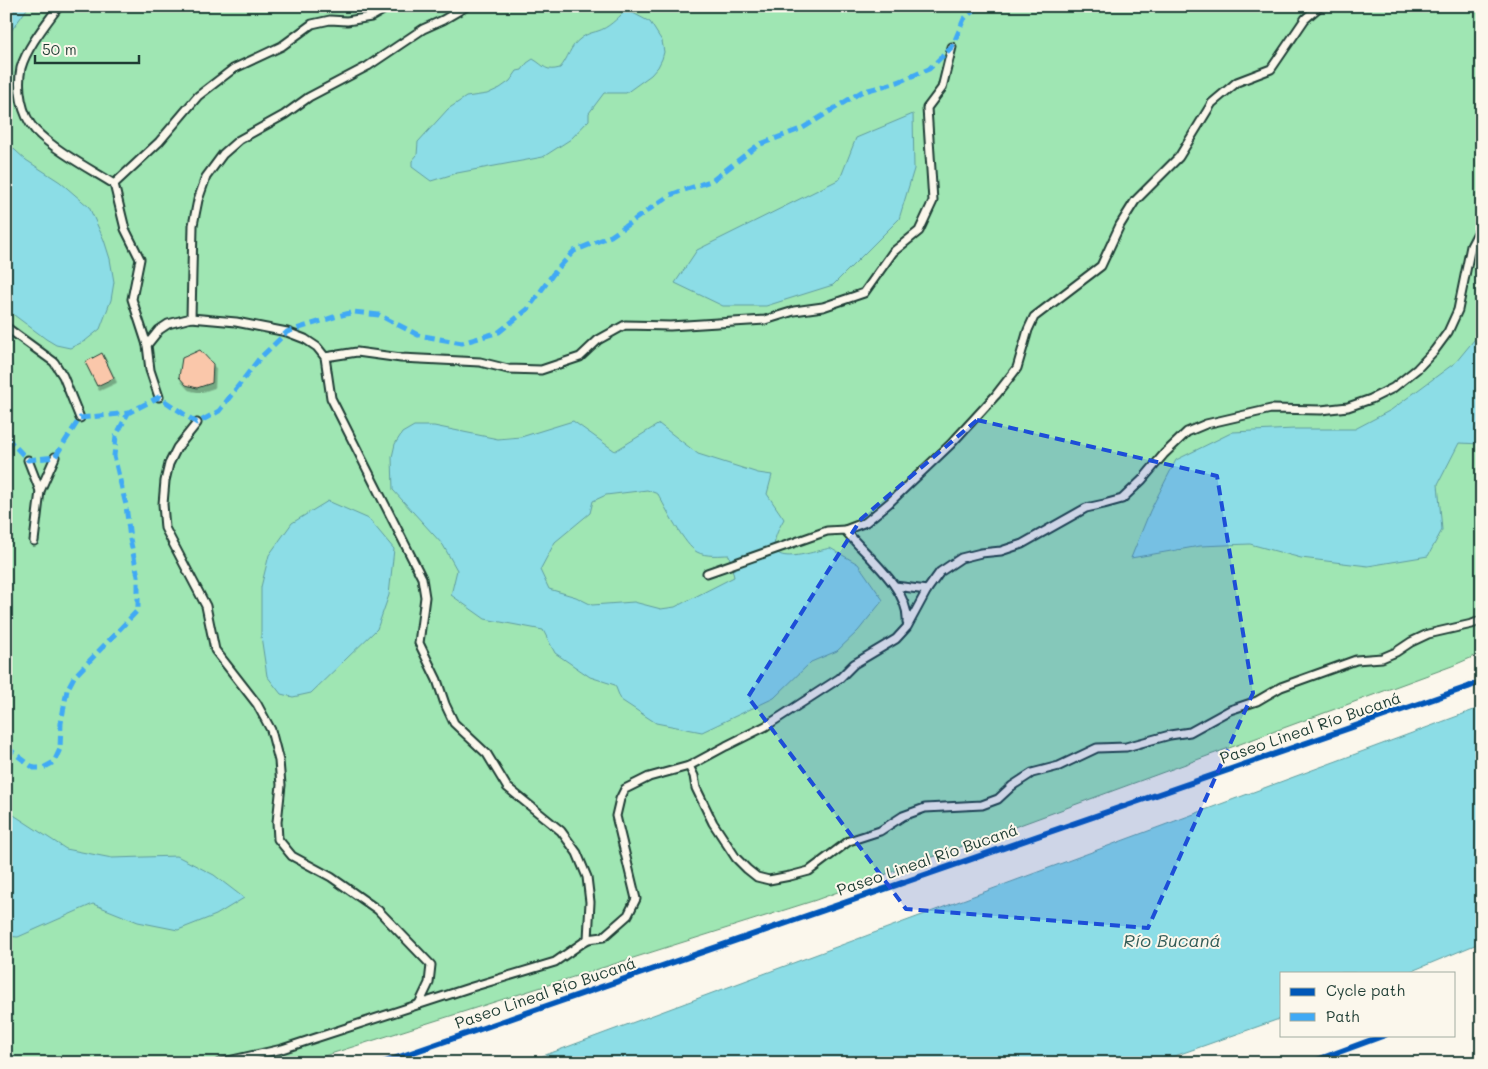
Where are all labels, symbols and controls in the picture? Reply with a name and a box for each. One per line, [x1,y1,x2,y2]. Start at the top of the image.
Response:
scale bar [35,32,139,64]
text: 50 m [42,39,77,59]
street label: Paseo Lineal Río Bucaná [1217,686,1403,768]
street label: Paseo Lineal Río Bucaná [834,818,1020,900]
water label: Río Bucaná [1123,928,1221,952]
street label: Paseo Lineal Río Bucaná [452,951,638,1033]
legend [1280,972,1456,1036]
text: Cycle path [1326,980,1405,1000]
text: Path [1326,1006,1360,1026]

